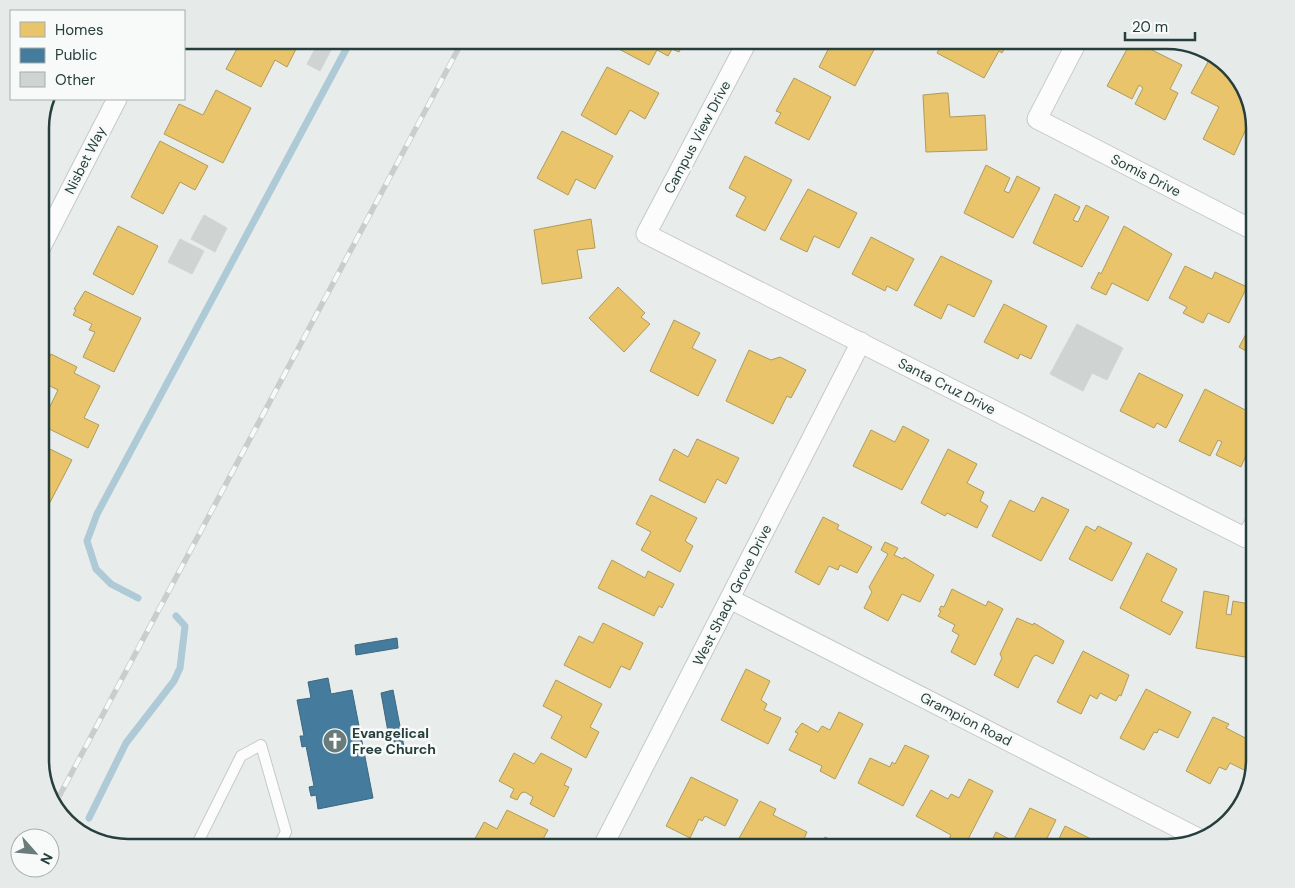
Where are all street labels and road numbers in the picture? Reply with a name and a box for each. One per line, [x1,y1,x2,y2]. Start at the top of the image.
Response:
street label: Campus View Drive [660,77,734,197]
street label: Nisbet Way [60,123,110,197]
street label: Somis Drive [1108,150,1184,200]
street label: Santa Cruz Drive [895,354,999,418]
street label: West Shady Grove Drive [689,521,775,669]
street label: Grampion Road [917,688,1015,750]

